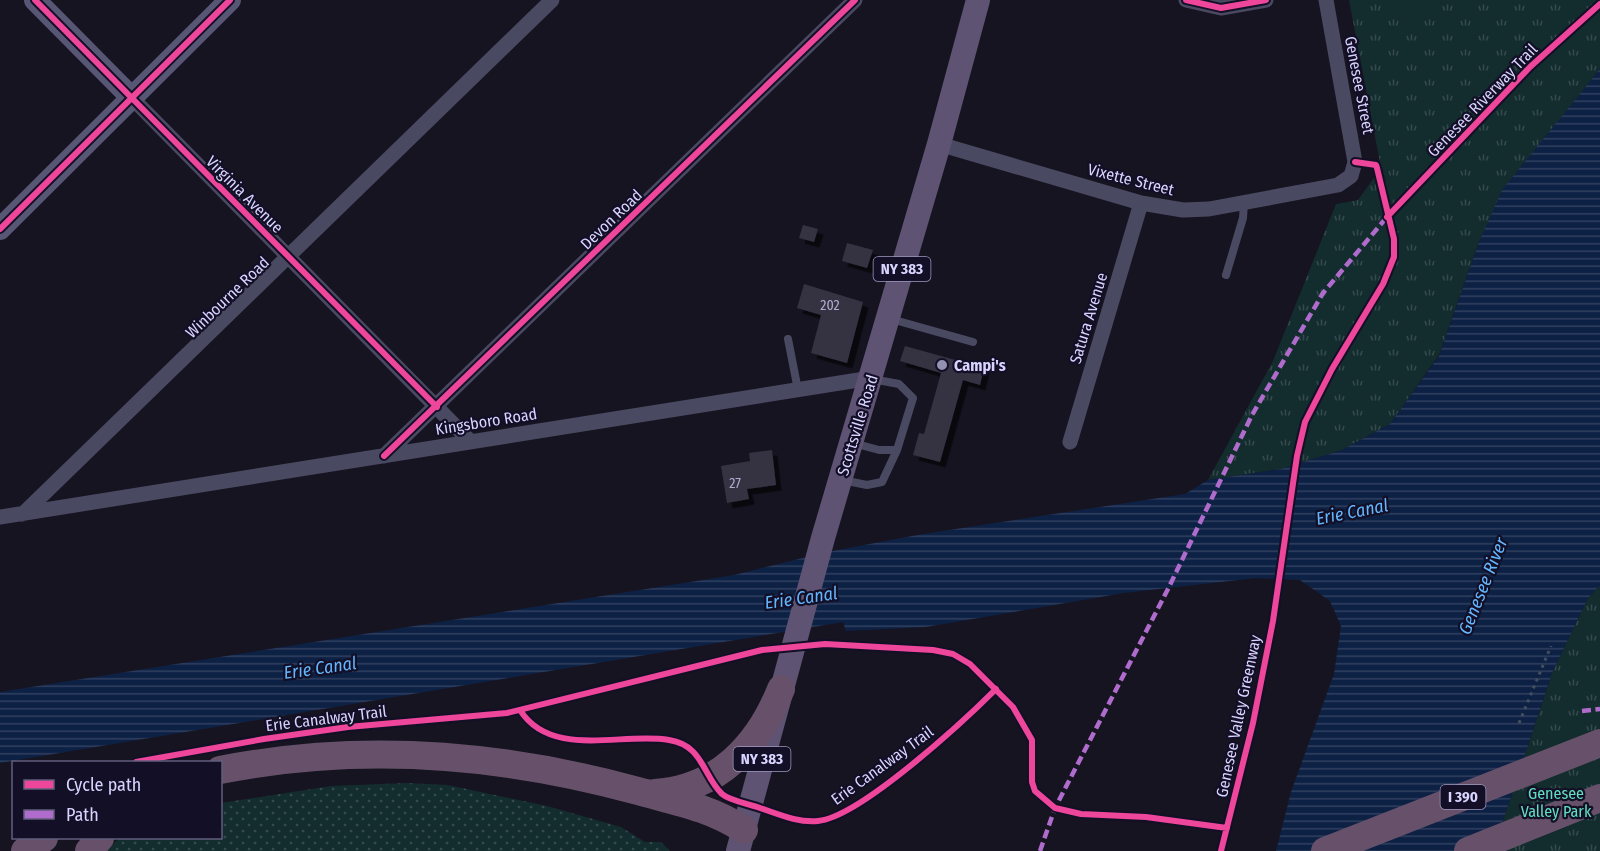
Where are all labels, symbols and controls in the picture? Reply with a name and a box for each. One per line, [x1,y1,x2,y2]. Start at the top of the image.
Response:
street label: Genesee Street [1341,35,1378,136]
street label: Genesee Riverway Trail [1423,40,1541,161]
street label: Virginia Avenue [202,152,287,237]
street label: Vixette Street [1086,160,1177,200]
street label: Devon Road [577,185,646,253]
street label: Winbourne Road [182,253,273,342]
road number: NY 383 [874,257,930,281]
street label: Satura Avenue [1066,270,1111,366]
house number: 202 [820,297,840,314]
place label: Campi's [954,356,1006,375]
marker: Campi's [935,358,949,372]
street label: Scottsville Road [833,372,882,478]
street label: Kingsboro Road [434,404,538,439]
house number: 27 [729,475,741,492]
water label: Erie Canal [1314,494,1390,530]
water label: Genesee River [1454,534,1513,638]
water label: Erie Canal [763,582,839,614]
street label: Genesee Valley Greenway [1212,632,1265,799]
water label: Erie Canal [282,652,358,684]
street label: Erie Canalway Trail [265,702,388,735]
street label: Erie Canalway Trail [827,722,937,809]
road number: NY 383 [734,747,790,771]
legend [12,761,222,839]
text: Cycle path [66,774,141,796]
park label: Genesee Valley Park [1521,784,1592,821]
road number: I 390 [1440,785,1486,809]
text: Path [66,804,99,826]

